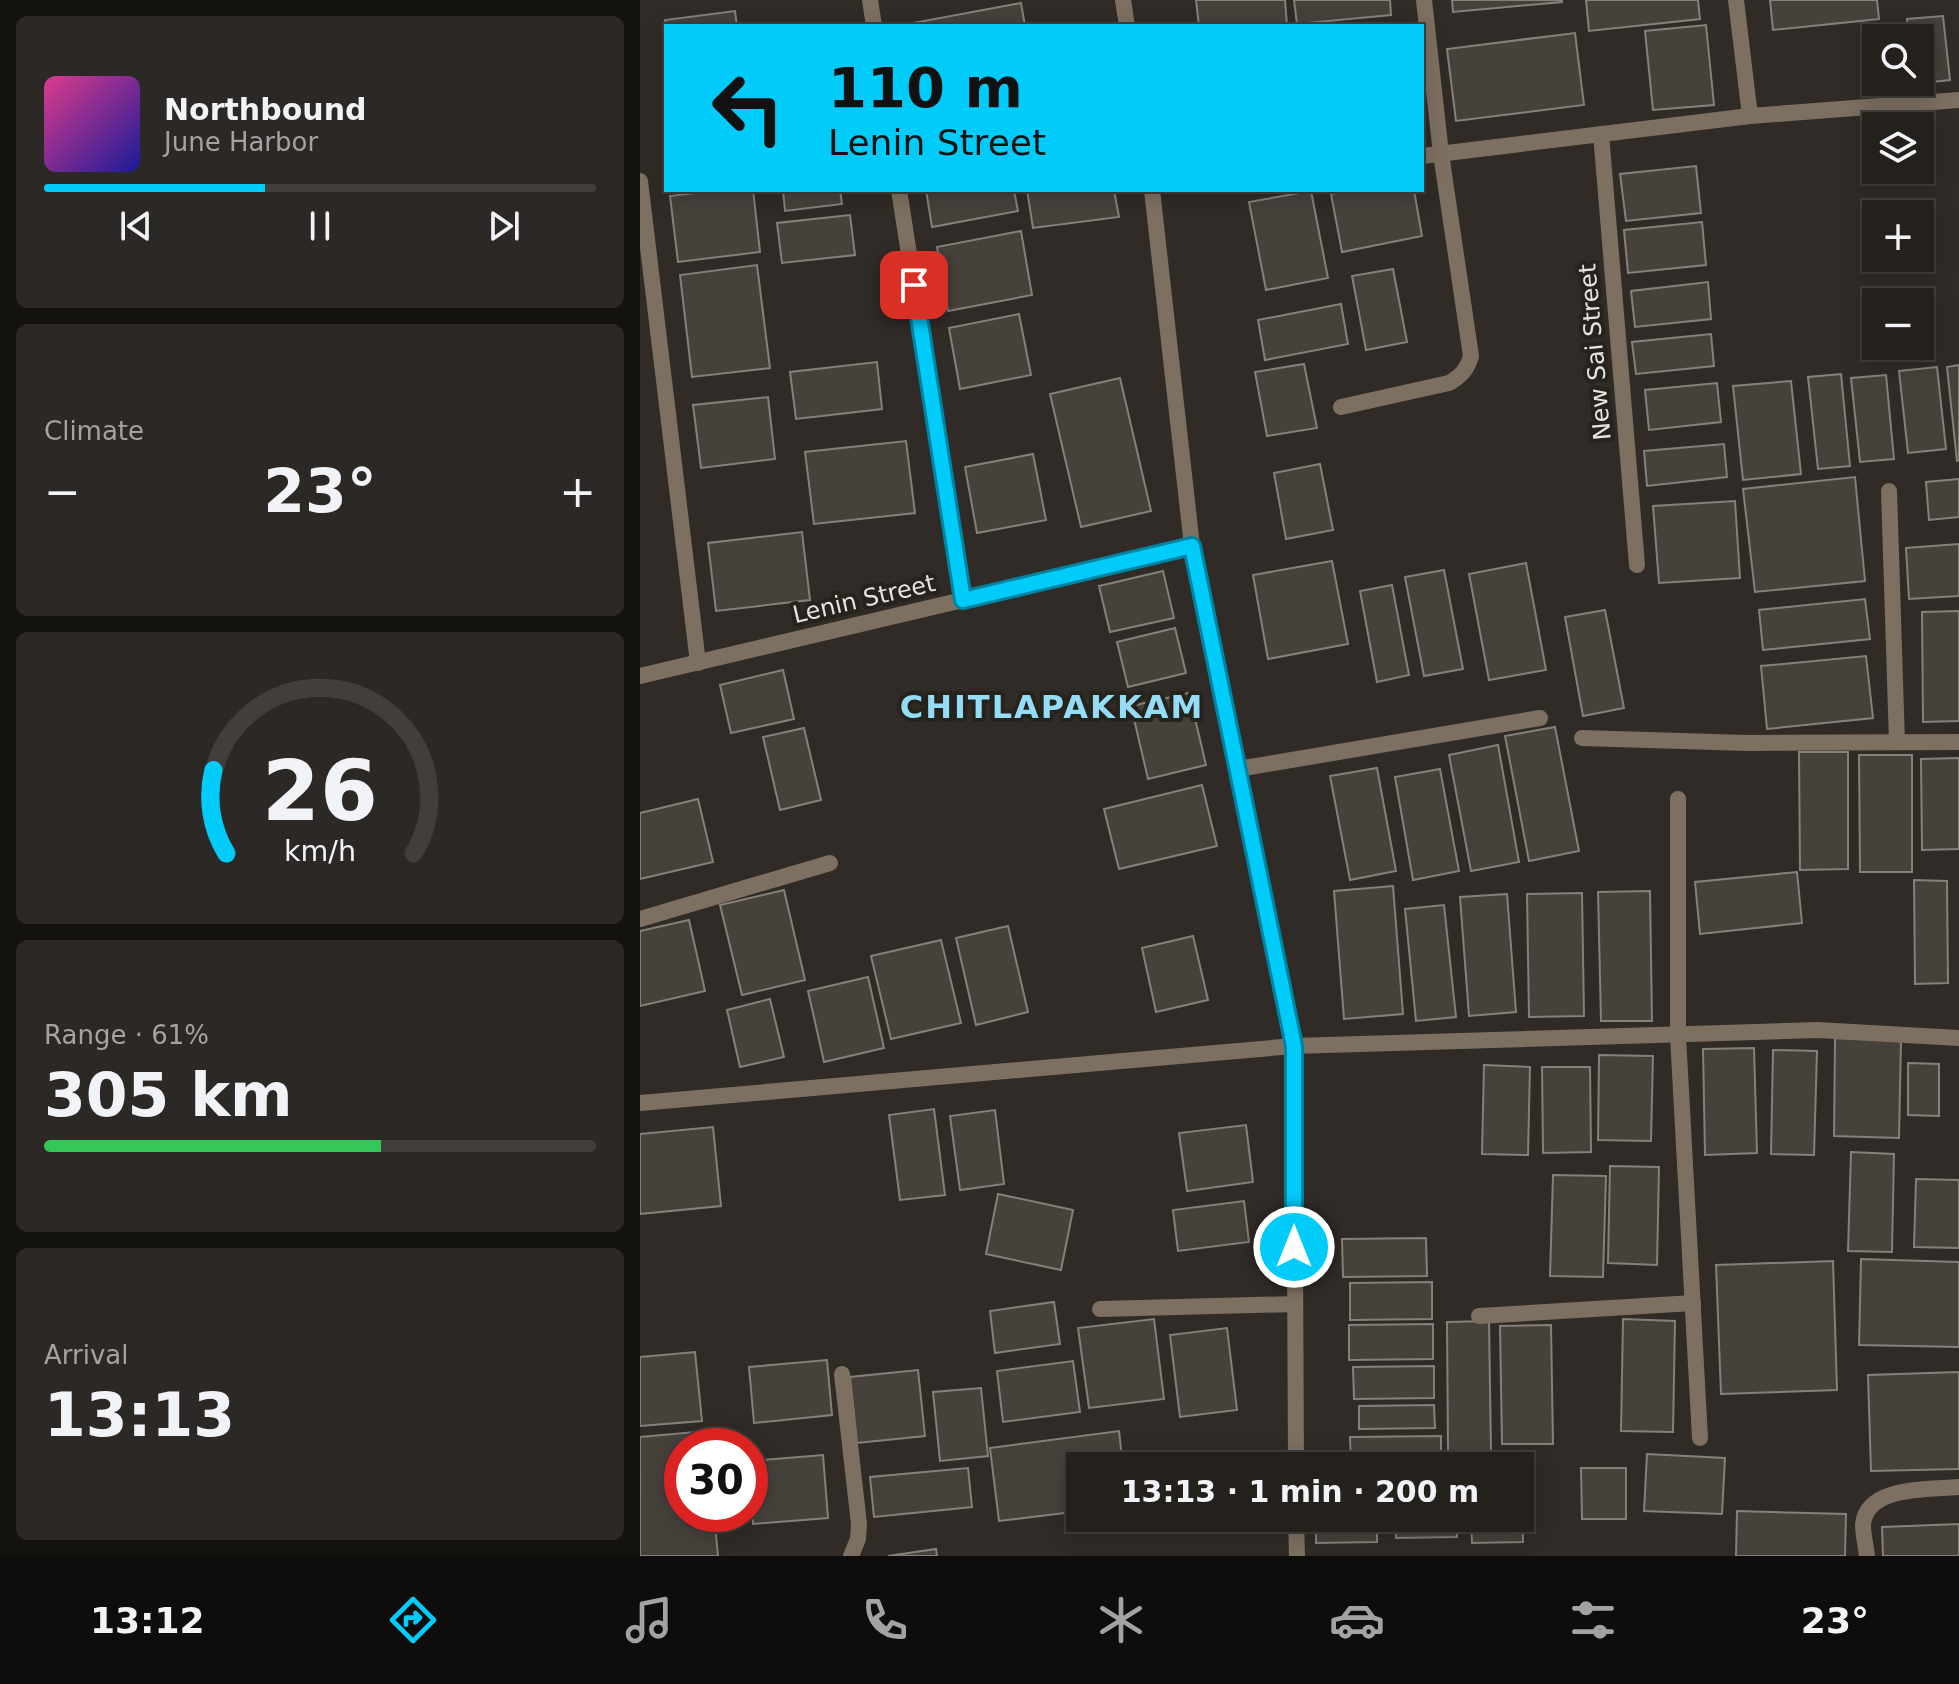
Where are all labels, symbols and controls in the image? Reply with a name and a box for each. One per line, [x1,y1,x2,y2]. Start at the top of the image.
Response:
map controls [1862,24,1934,360]
button: search [1862,24,1934,96]
text: 110 m [828,55,1023,120]
icon: left [696,56,800,160]
text: Northbound [164,92,367,127]
button: layers [1862,112,1934,184]
text: Lenin Street [828,122,1046,163]
text: June Harbor [164,127,318,157]
button: + [1862,200,1934,272]
icon: previous [114,204,158,248]
icon: pause [298,204,342,248]
icon: next [482,204,526,248]
pin [880,251,948,319]
icon: arrive [892,263,936,307]
street label: New Sai Street [1573,263,1617,441]
button: − [1862,288,1934,360]
text: Climate [44,416,144,446]
text: 23° [263,456,377,526]
text: − [44,466,81,517]
text: + [559,466,596,517]
street label: Lenin Street [790,569,938,629]
district label: CHITLAPAKKAM [900,688,1204,726]
text: 26 [262,743,378,840]
text: km/h [284,834,356,868]
text: Range · 61% [44,1020,209,1050]
text: 305 km [44,1060,293,1130]
position arrow [1252,1205,1336,1289]
text: Arrival [44,1340,128,1370]
text: 13:13 [44,1380,235,1450]
speed limit sign: 30 [664,1428,768,1532]
text: 13:13 · 1 min · 200 m [1121,1474,1479,1509]
icon: directions [385,1592,441,1648]
icon: music [621,1592,677,1648]
icon: phone [857,1592,913,1648]
icon: climate [1093,1592,1149,1648]
icon: car [1329,1592,1385,1648]
icon: filters [1565,1592,1621,1648]
text: 13:12 [90,1600,205,1641]
text: 23° [1801,1600,1869,1641]

